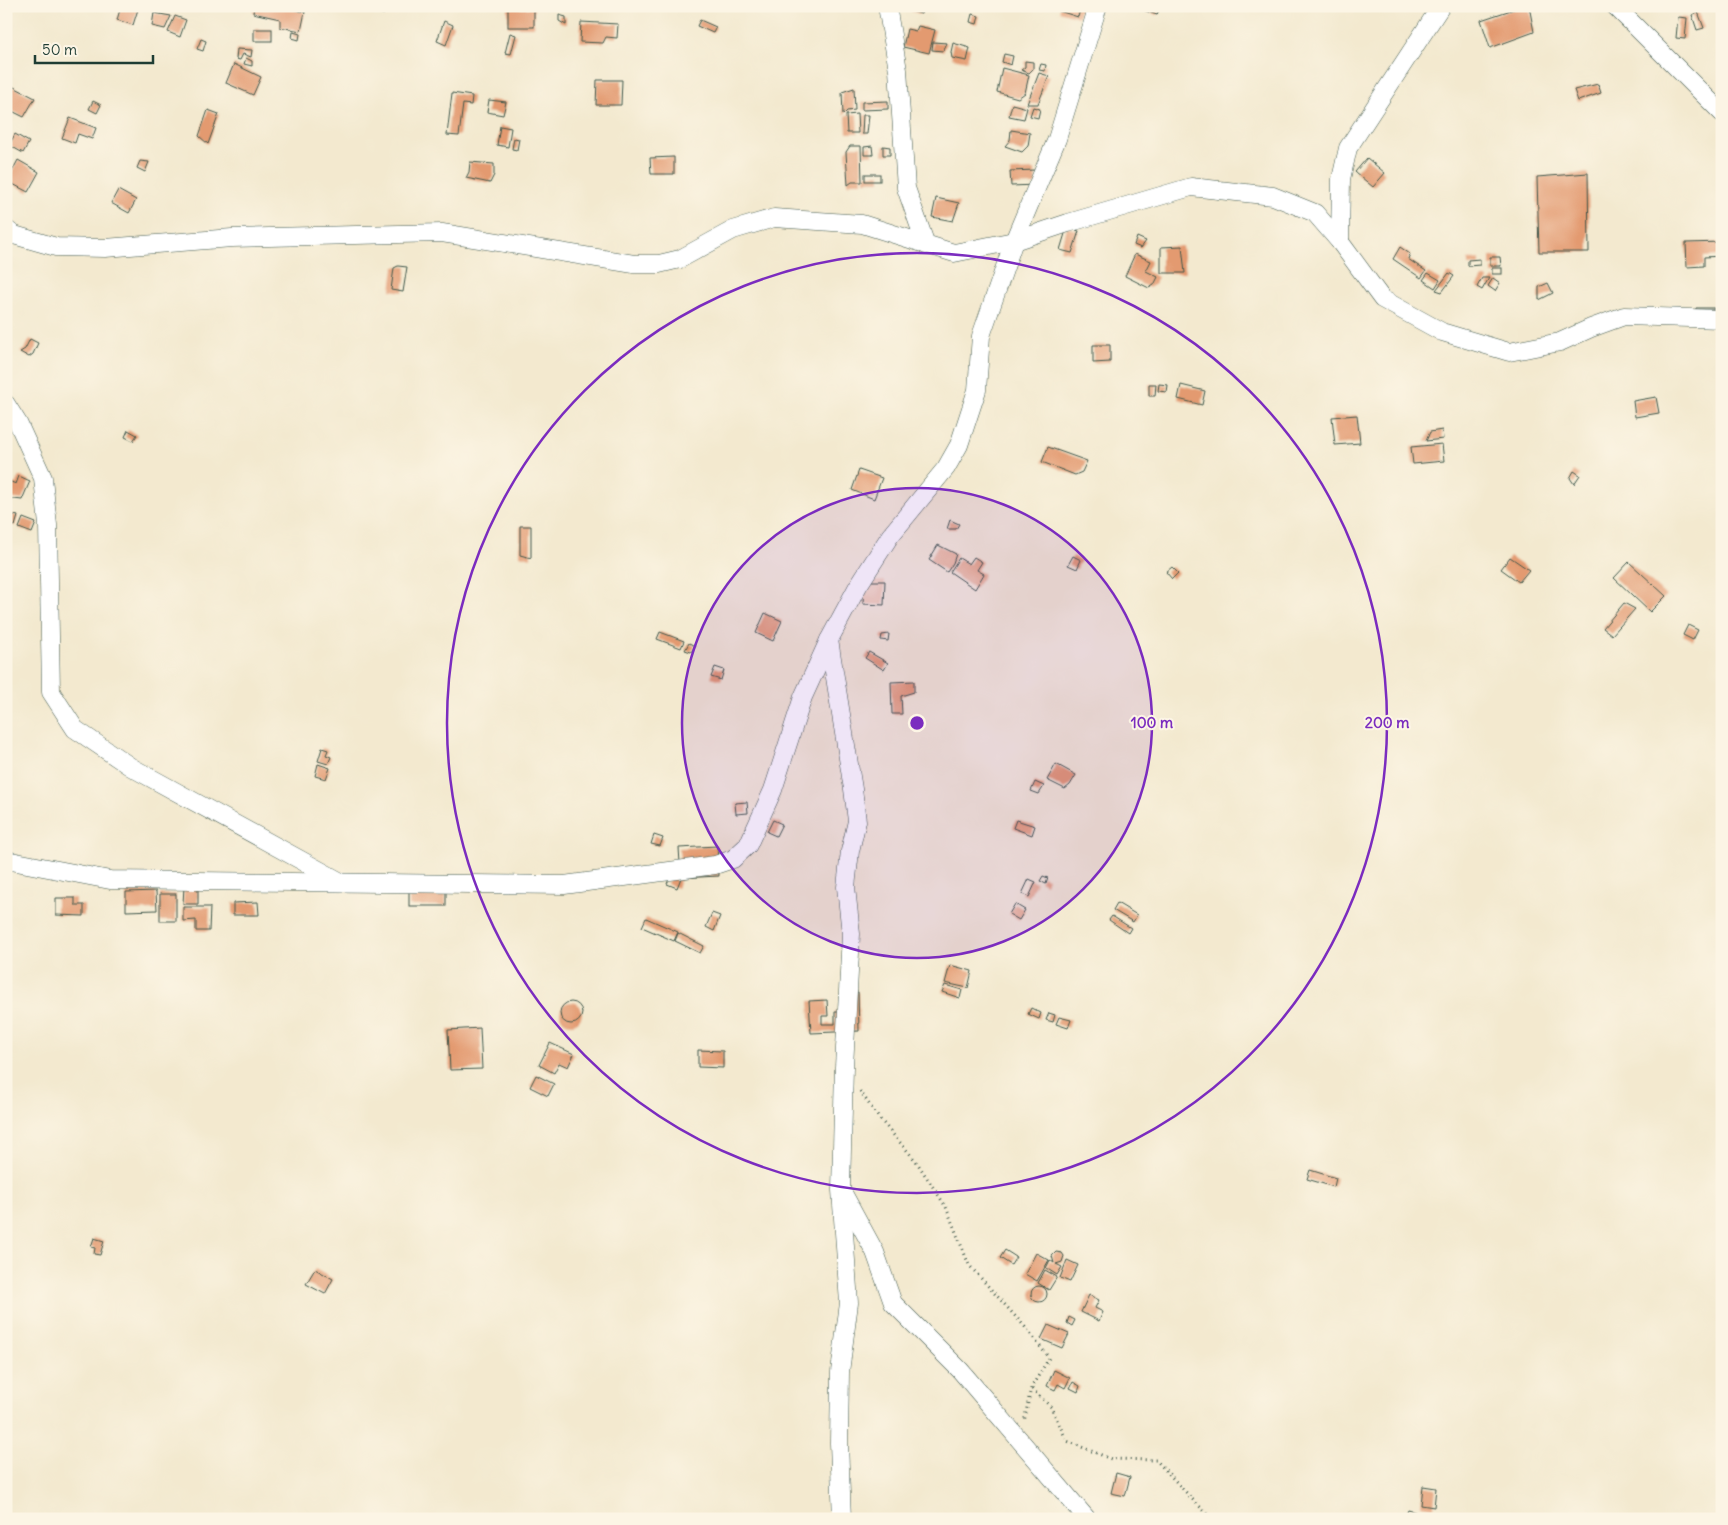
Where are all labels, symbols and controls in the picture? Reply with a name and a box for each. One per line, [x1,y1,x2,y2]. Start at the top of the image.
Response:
scale bar [35,32,152,64]
text: 50 m [42,40,77,59]
text: 100 m [1131,713,1173,732]
text: 200 m [1365,713,1409,732]
centre of rings [908,714,926,732]

